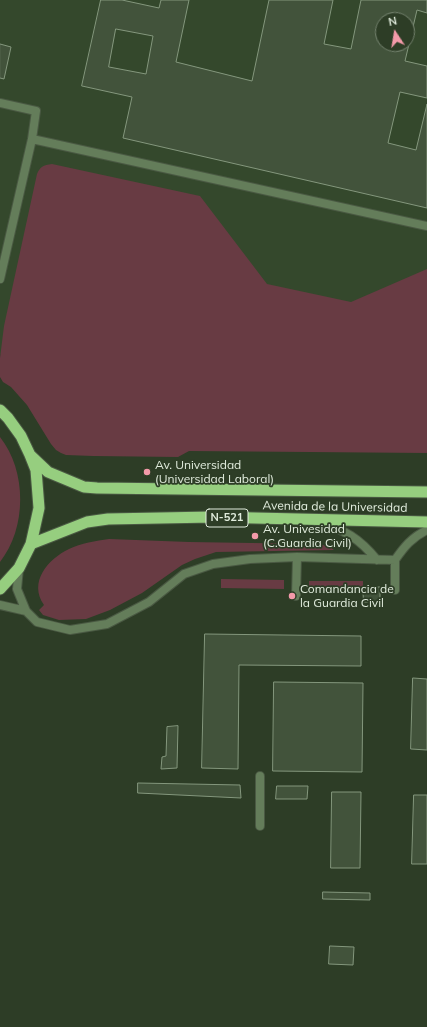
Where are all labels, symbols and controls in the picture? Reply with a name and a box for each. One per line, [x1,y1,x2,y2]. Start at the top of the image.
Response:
north arrow [375,12,415,52]
text: N [387,14,398,29]
place label: Av. Universidad (Universidad Laboral) [155,458,274,486]
marker: Av. Universidad (Universidad Laboral) [142,467,152,477]
street label: Avenida de la Universidad [262,499,408,515]
road number: N-521 [206,509,248,527]
place label: Av. Univesidad (C.Guardia Civil) [263,522,352,550]
marker: Av. Univesidad (C.Guardia Civil) [250,531,260,541]
place label: Comandancia de la Guardia Civil [300,582,394,610]
marker: Comandancia de la Guardia Civil [287,591,297,601]

